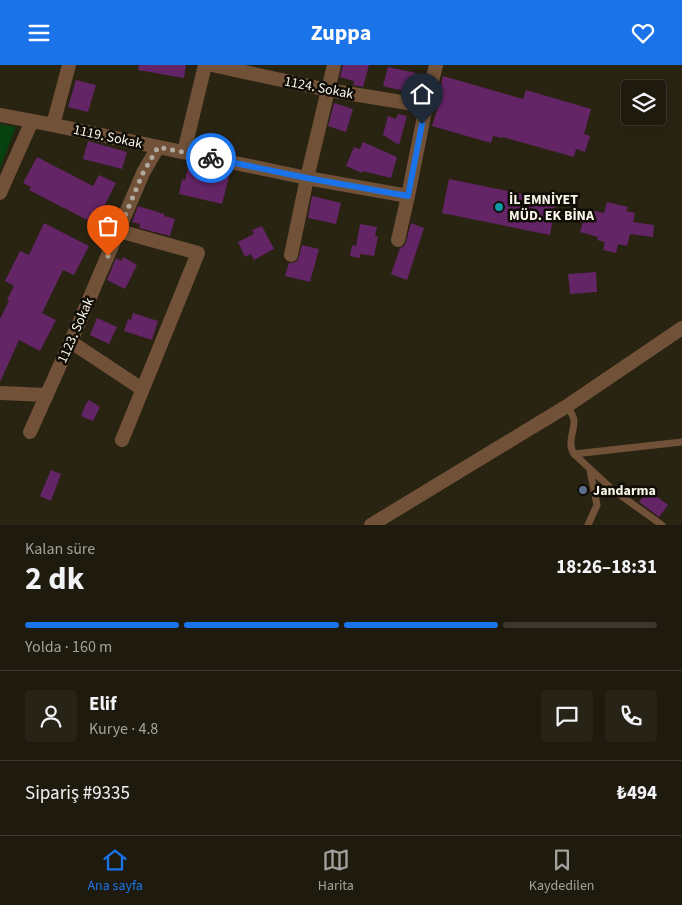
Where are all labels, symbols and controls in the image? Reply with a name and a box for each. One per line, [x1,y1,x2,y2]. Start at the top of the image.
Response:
text: Zuppa [311,17,371,49]
icon: menu [25,19,53,47]
icon: heart [629,19,657,47]
street label: 1124. Sokak [283,71,355,104]
pin [401,73,443,124]
icon: home [408,80,436,108]
map controls [621,80,666,125]
button: layers [621,80,666,125]
street label: 1119. Sokak [71,120,144,154]
courier [186,133,236,183]
icon: bike [197,144,225,172]
place label: İL EMNİYET MÜD. EK BİNA [509,190,595,226]
marker: İL EMNİYET MÜD. EK BİNA [493,201,505,213]
pin [87,205,129,256]
icon: bag [94,212,122,240]
street label: 1123. Sokak [53,294,99,366]
place label: Jandarma [593,481,656,501]
marker: Jandarma [577,484,589,496]
text: Kalan süre [25,538,95,560]
text: 18:26–18:31 [556,554,657,581]
text: 2 dk [25,556,84,602]
text: Yolda · 160 m [25,636,112,658]
button: person [25,690,77,742]
button: chat [541,690,593,742]
button: phone [605,690,657,742]
text: Elif [89,691,117,718]
text: Kurye · 4.8 [89,718,158,740]
text: Sipariş #9335 [25,780,130,807]
text: ₺494 [617,780,657,807]
tab: Ana sayfa [87,846,143,896]
tab: Harita [318,846,354,896]
tab: Kaydedilen [529,846,595,896]

